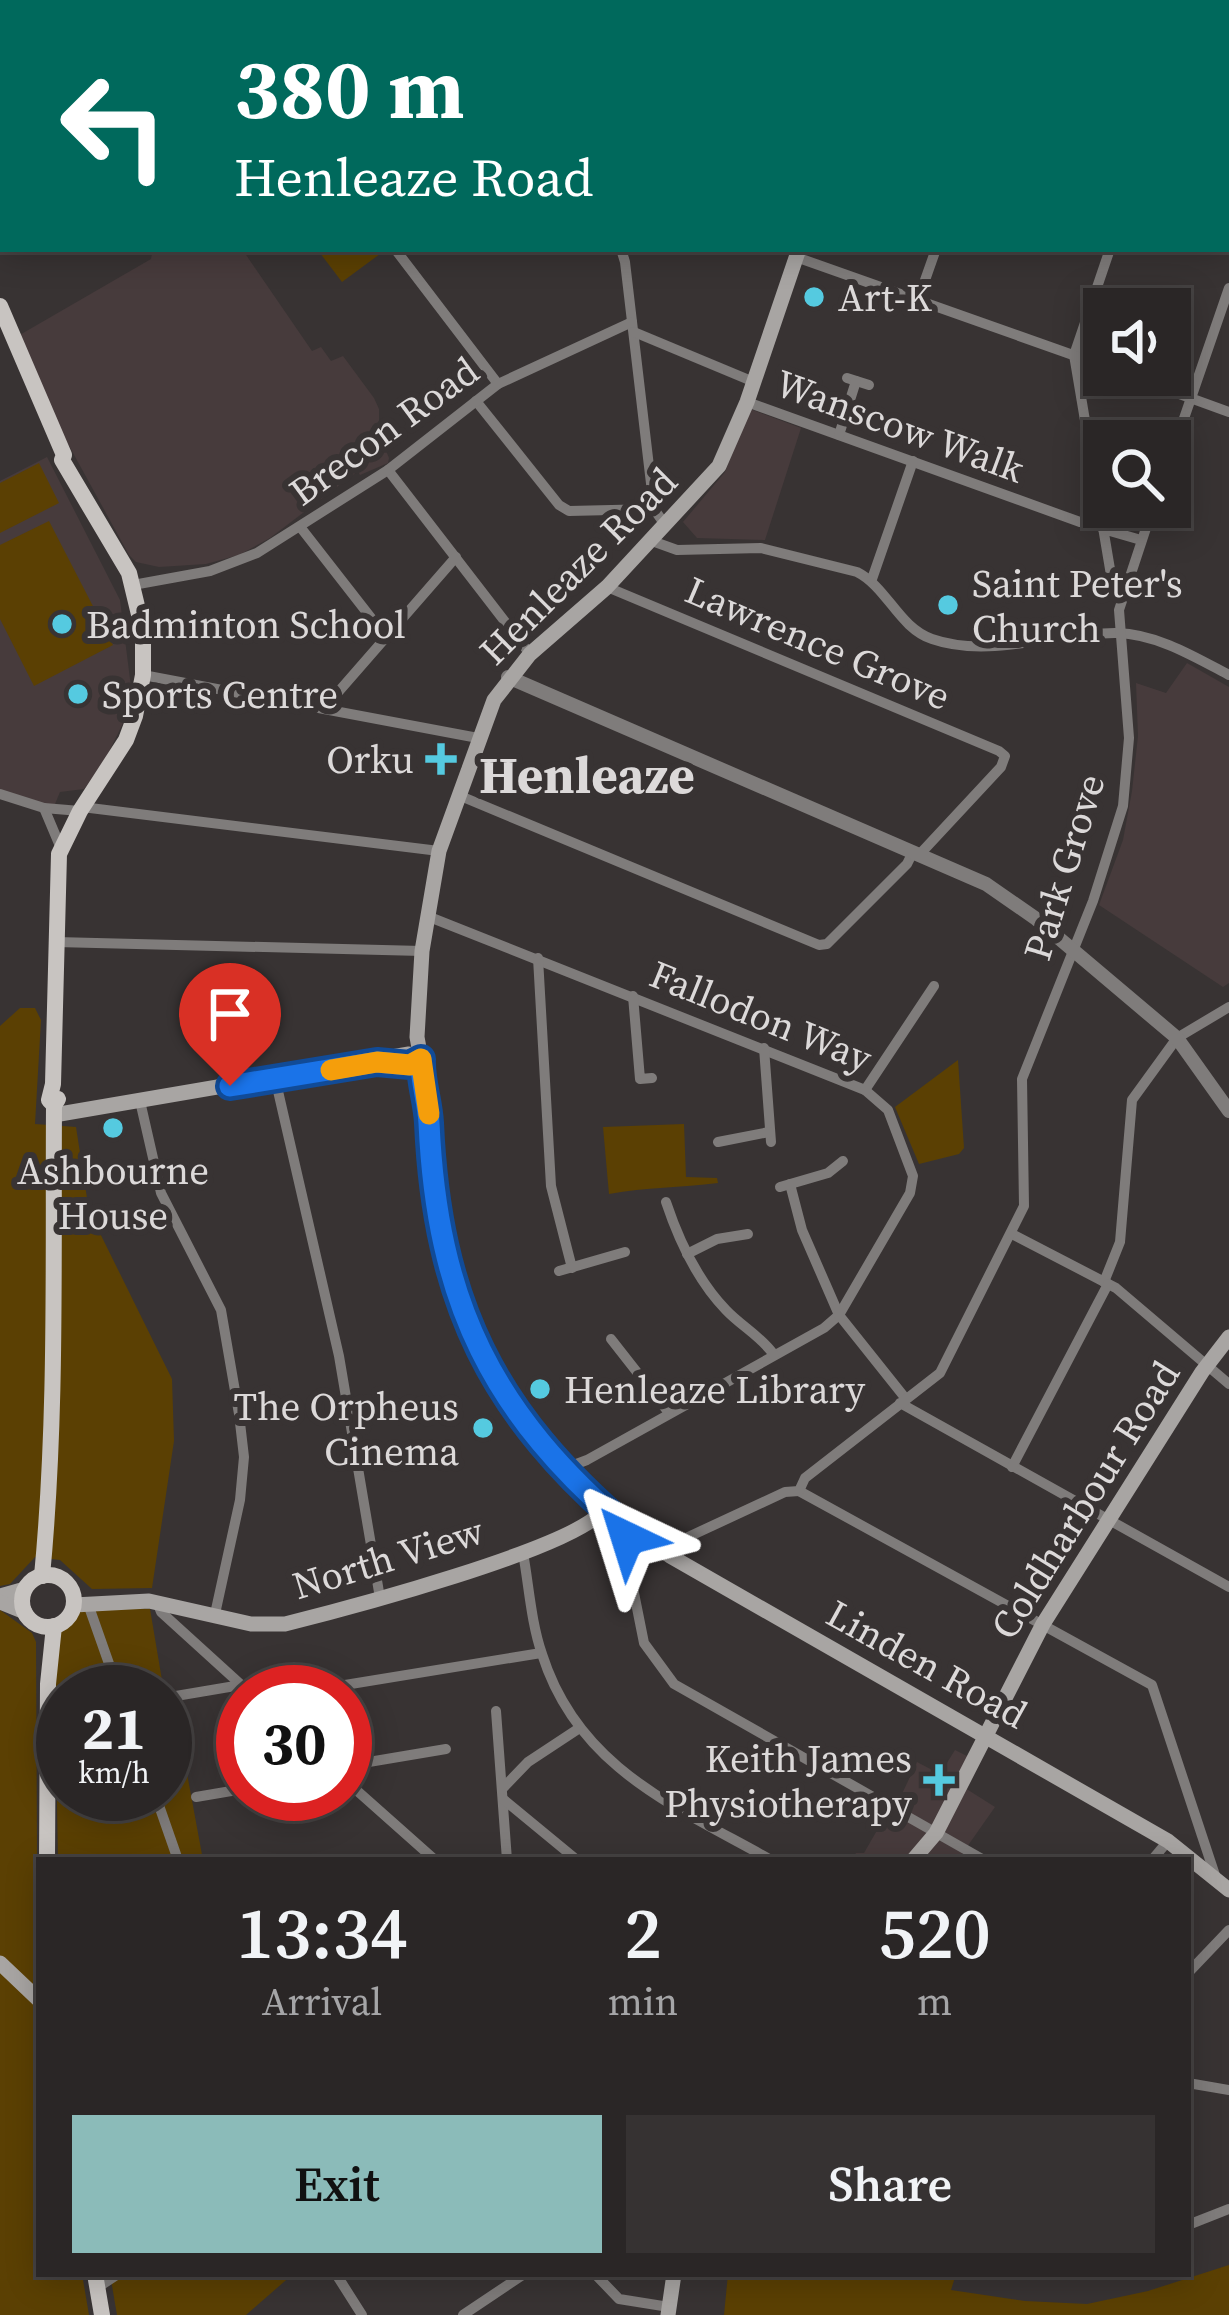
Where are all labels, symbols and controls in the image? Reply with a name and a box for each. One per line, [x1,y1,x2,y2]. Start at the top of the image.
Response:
text: 380 m [234,31,465,146]
icon: left [36,48,192,204]
text: Henleaze Road [234,140,593,214]
place label: Art-K [838,271,932,324]
marker: Art-K [801,284,827,310]
map controls [1083,288,1191,528]
button: sound [1083,288,1191,396]
street label: Brecon Road [279,344,489,518]
street label: Wanscow Walk [768,357,1032,496]
button: search [1083,420,1191,528]
street label: Henleaze Road [467,455,689,677]
place label: Saint Peter's Church [972,557,1183,655]
street label: Lawrence Grove [678,563,958,723]
marker: Saint Peter's Church [935,592,961,618]
place label: Badminton School [86,598,406,651]
marker: Badminton School [49,611,75,637]
place label: Sports Centre [102,668,338,721]
marker: Sports Centre [65,681,91,707]
place label: Orku [326,733,414,786]
district label: Henleaze [479,740,695,810]
marker: Orku [425,743,457,775]
street label: Park Grove [1011,767,1117,967]
street label: Fallodon Way [642,947,880,1085]
pin [179,963,281,1086]
icon: arrive [197,981,263,1047]
marker: Ashbourne House [100,1115,126,1141]
place label: Ashbourne House [17,1144,209,1242]
street label: Coldharbour Road [978,1351,1192,1649]
place label: Henleaze Library [564,1363,865,1416]
marker: Henleaze Library [527,1376,553,1402]
place label: The Orpheus Cinema [234,1380,459,1478]
marker: The Orpheus Cinema [470,1415,496,1441]
position arrow [564,1475,690,1601]
street label: North View [286,1504,490,1612]
street label: Linden Road [817,1587,1037,1741]
speed limit sign: 30 [216,1665,372,1821]
text: 21 [81,1687,147,1769]
place label: Keith James Physiotherapy [664,1732,912,1830]
text: km/h [78,1752,150,1793]
marker: Keith James Physiotherapy [923,1764,955,1796]
text: 13:34 [236,1883,408,1982]
text: 2 [624,1883,662,1982]
text: 520 [878,1883,991,1982]
text: Arrival [262,1975,382,2028]
text: min [608,1975,678,2028]
text: m [917,1975,952,2028]
button: Exit [72,2115,602,2253]
button: Share [626,2115,1155,2253]

